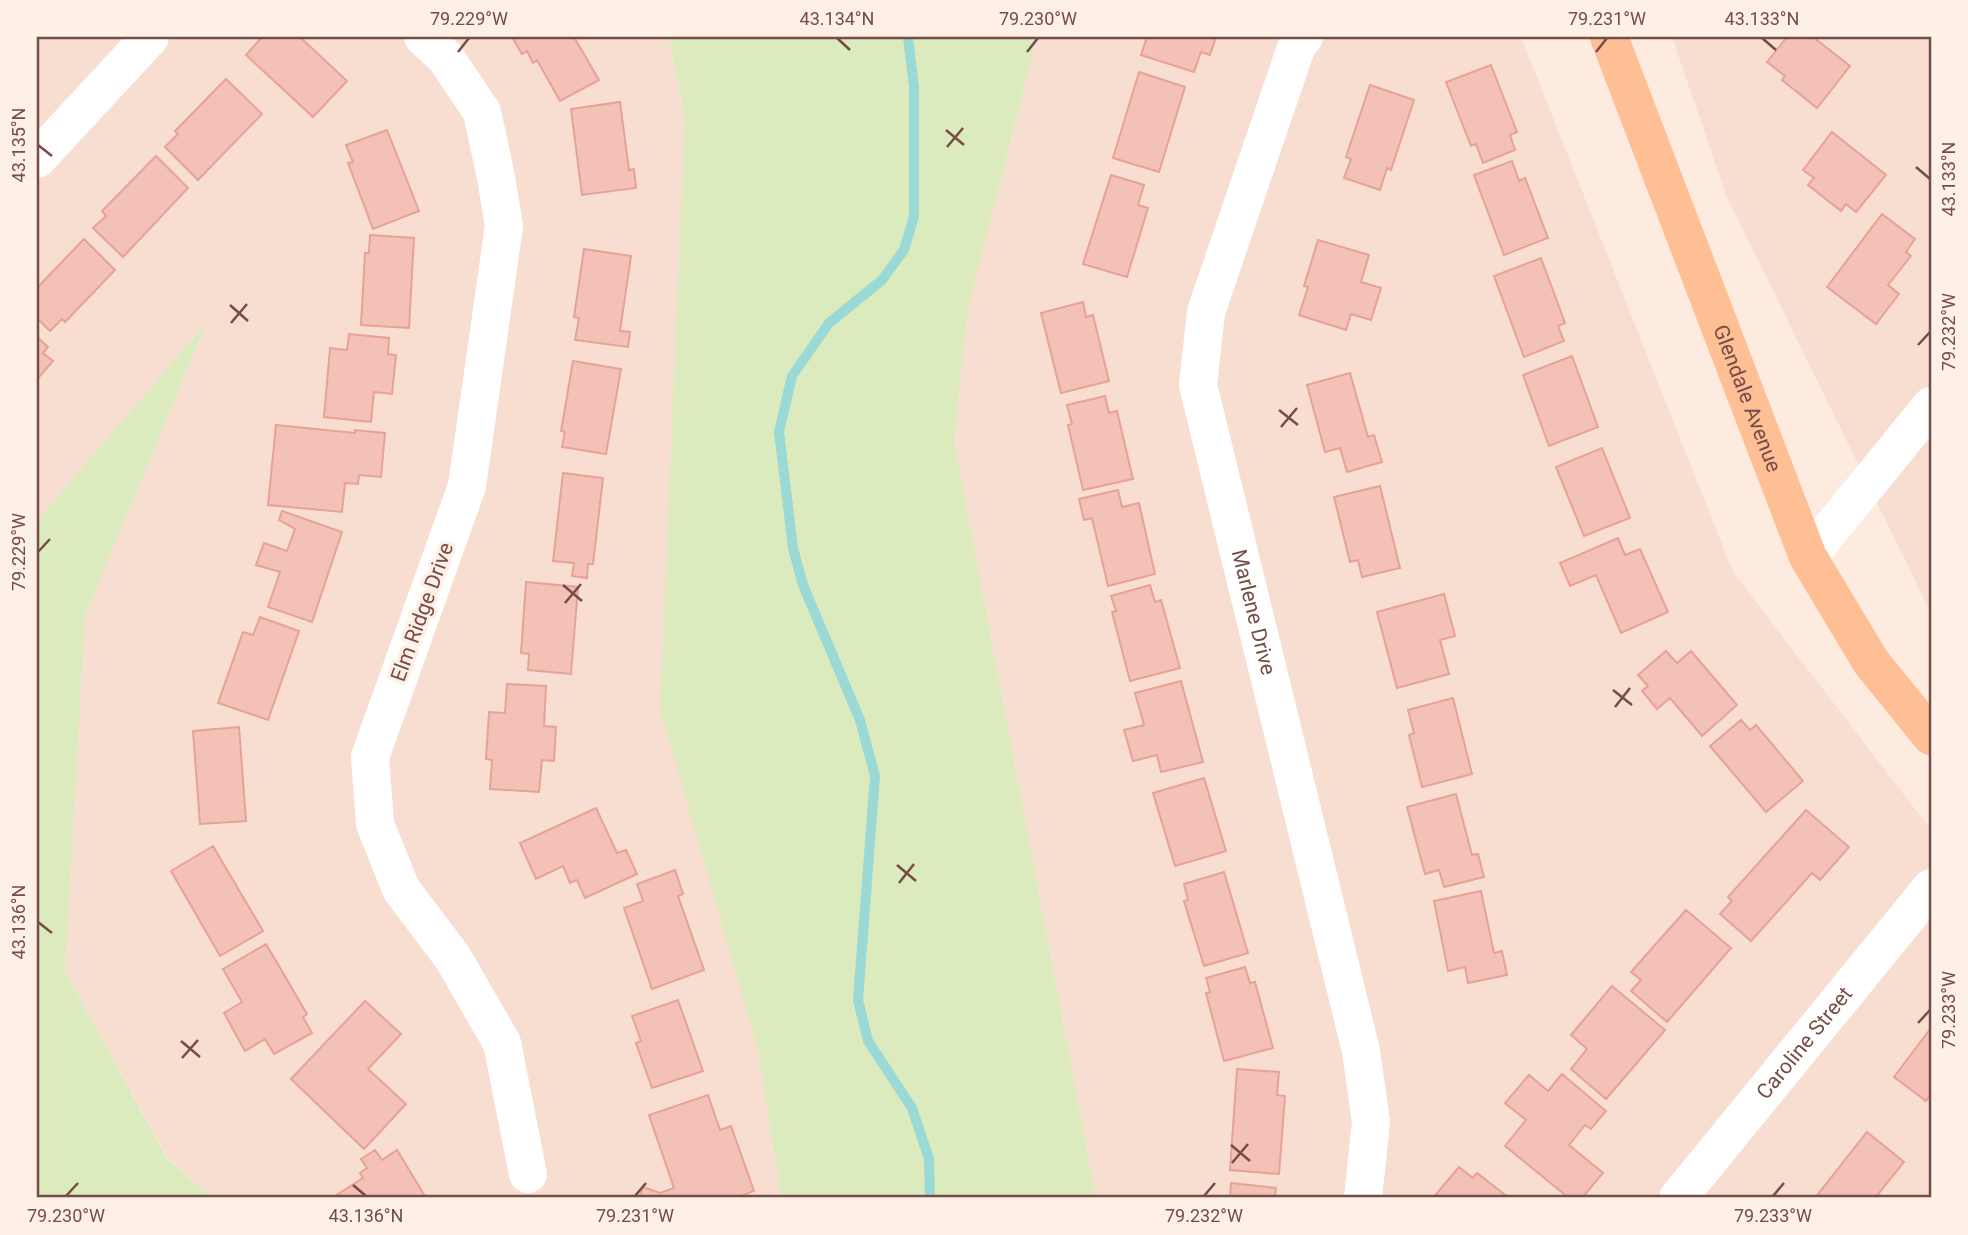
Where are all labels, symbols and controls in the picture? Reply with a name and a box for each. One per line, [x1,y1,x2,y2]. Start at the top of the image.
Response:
text: 79.229°W [430,8,508,29]
text: 43.134°N [800,8,874,29]
text: 79.230°W [999,8,1077,29]
text: 79.231°W [1568,8,1646,29]
text: 43.133°N [1725,8,1799,29]
text: 43.135°N [8,108,29,182]
text: 43.133°N [1938,142,1959,216]
text: 79.232°W [1938,293,1959,371]
street label: Glendale Avenue [1708,321,1786,475]
text: 79.229°W [8,513,29,591]
street label: Elm Ridge Drive [386,539,458,685]
street label: Marlene Drive [1227,547,1281,677]
text: 43.136°N [8,885,29,959]
text: 79.233°W [1938,971,1959,1049]
street label: Caroline Street [1752,982,1857,1104]
text: 79.230°W [27,1205,105,1226]
text: 43.136°N [329,1205,403,1226]
text: 79.231°W [596,1205,674,1226]
text: 79.232°W [1165,1205,1243,1226]
text: 79.233°W [1734,1205,1812,1226]

